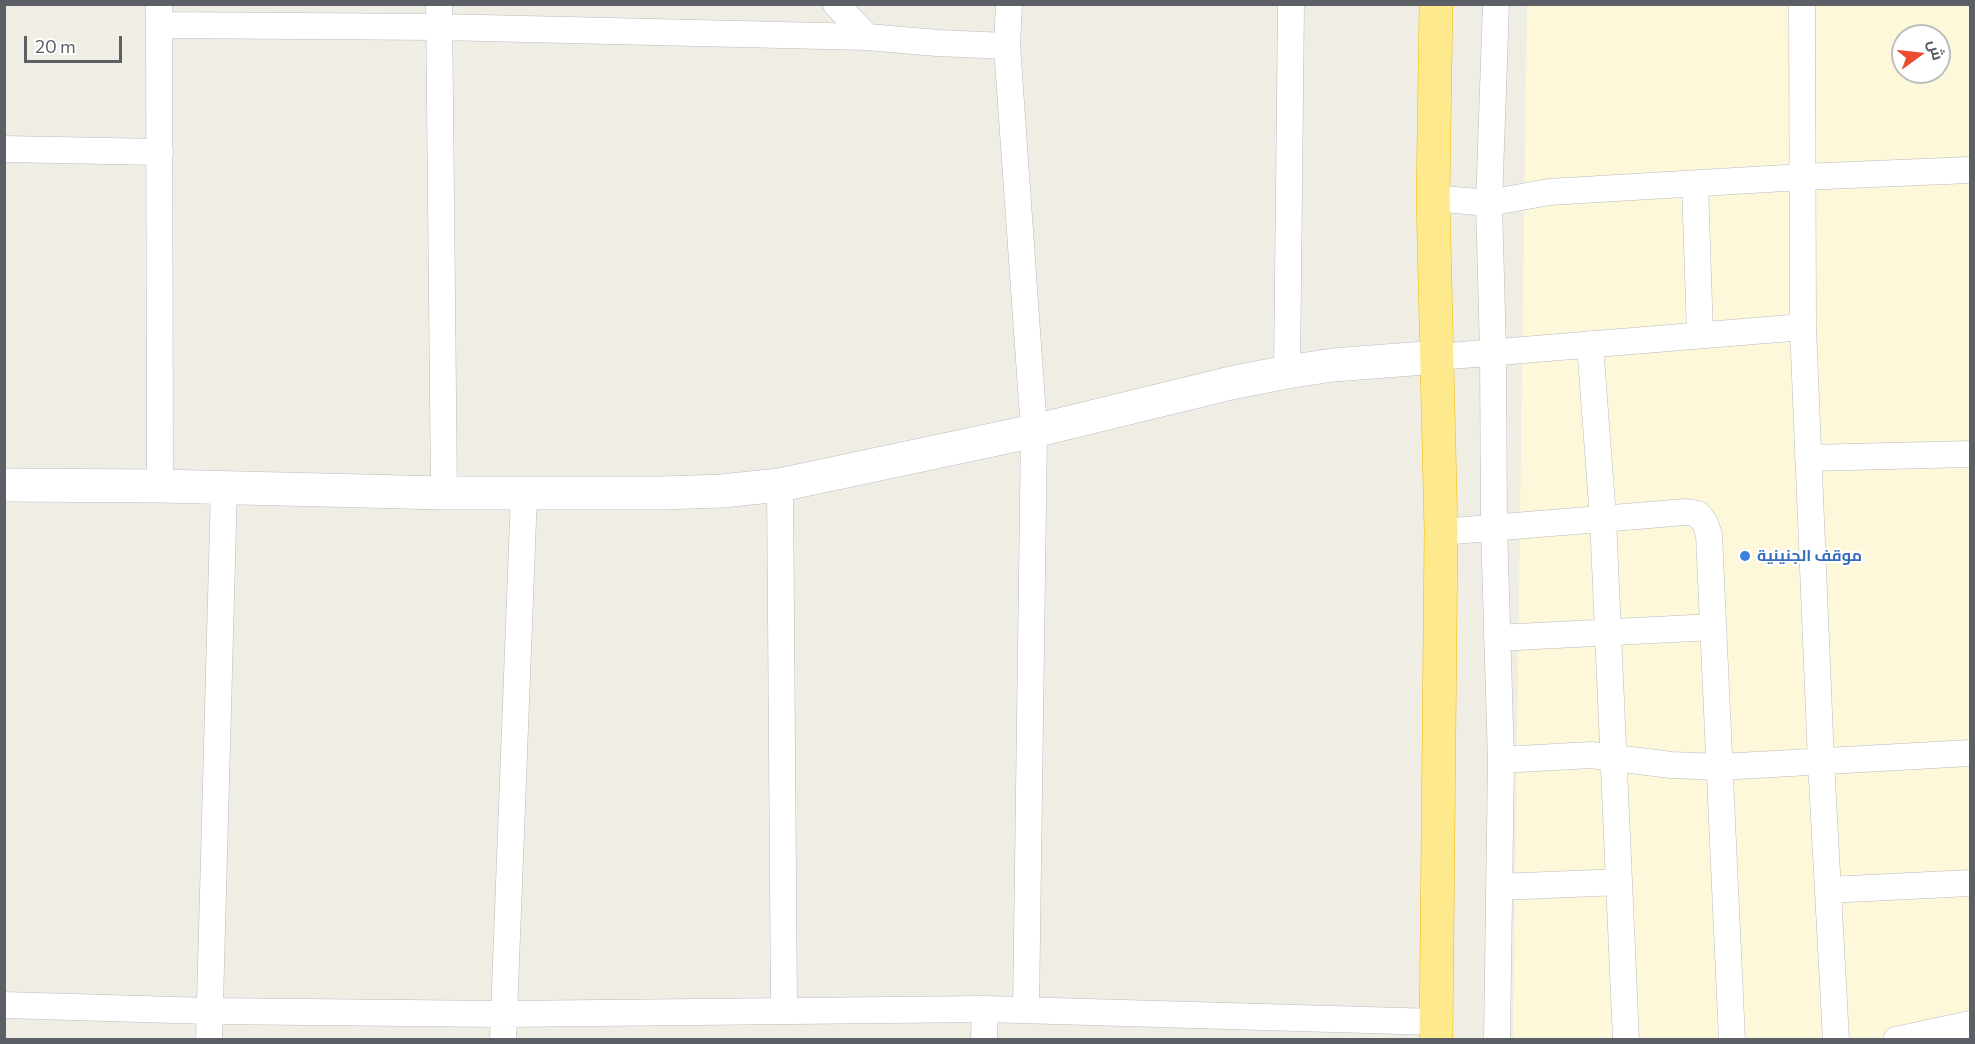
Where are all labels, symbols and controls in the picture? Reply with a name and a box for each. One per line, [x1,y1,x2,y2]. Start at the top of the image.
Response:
scale bar [27,24,124,62]
north arrow [1891,24,1951,84]
text: 20 m [35,35,76,57]
text: ش [1925,37,1949,62]
place label: موقف الجنينية [1757,546,1862,566]
marker: موقف الجنينية [1738,549,1752,563]

